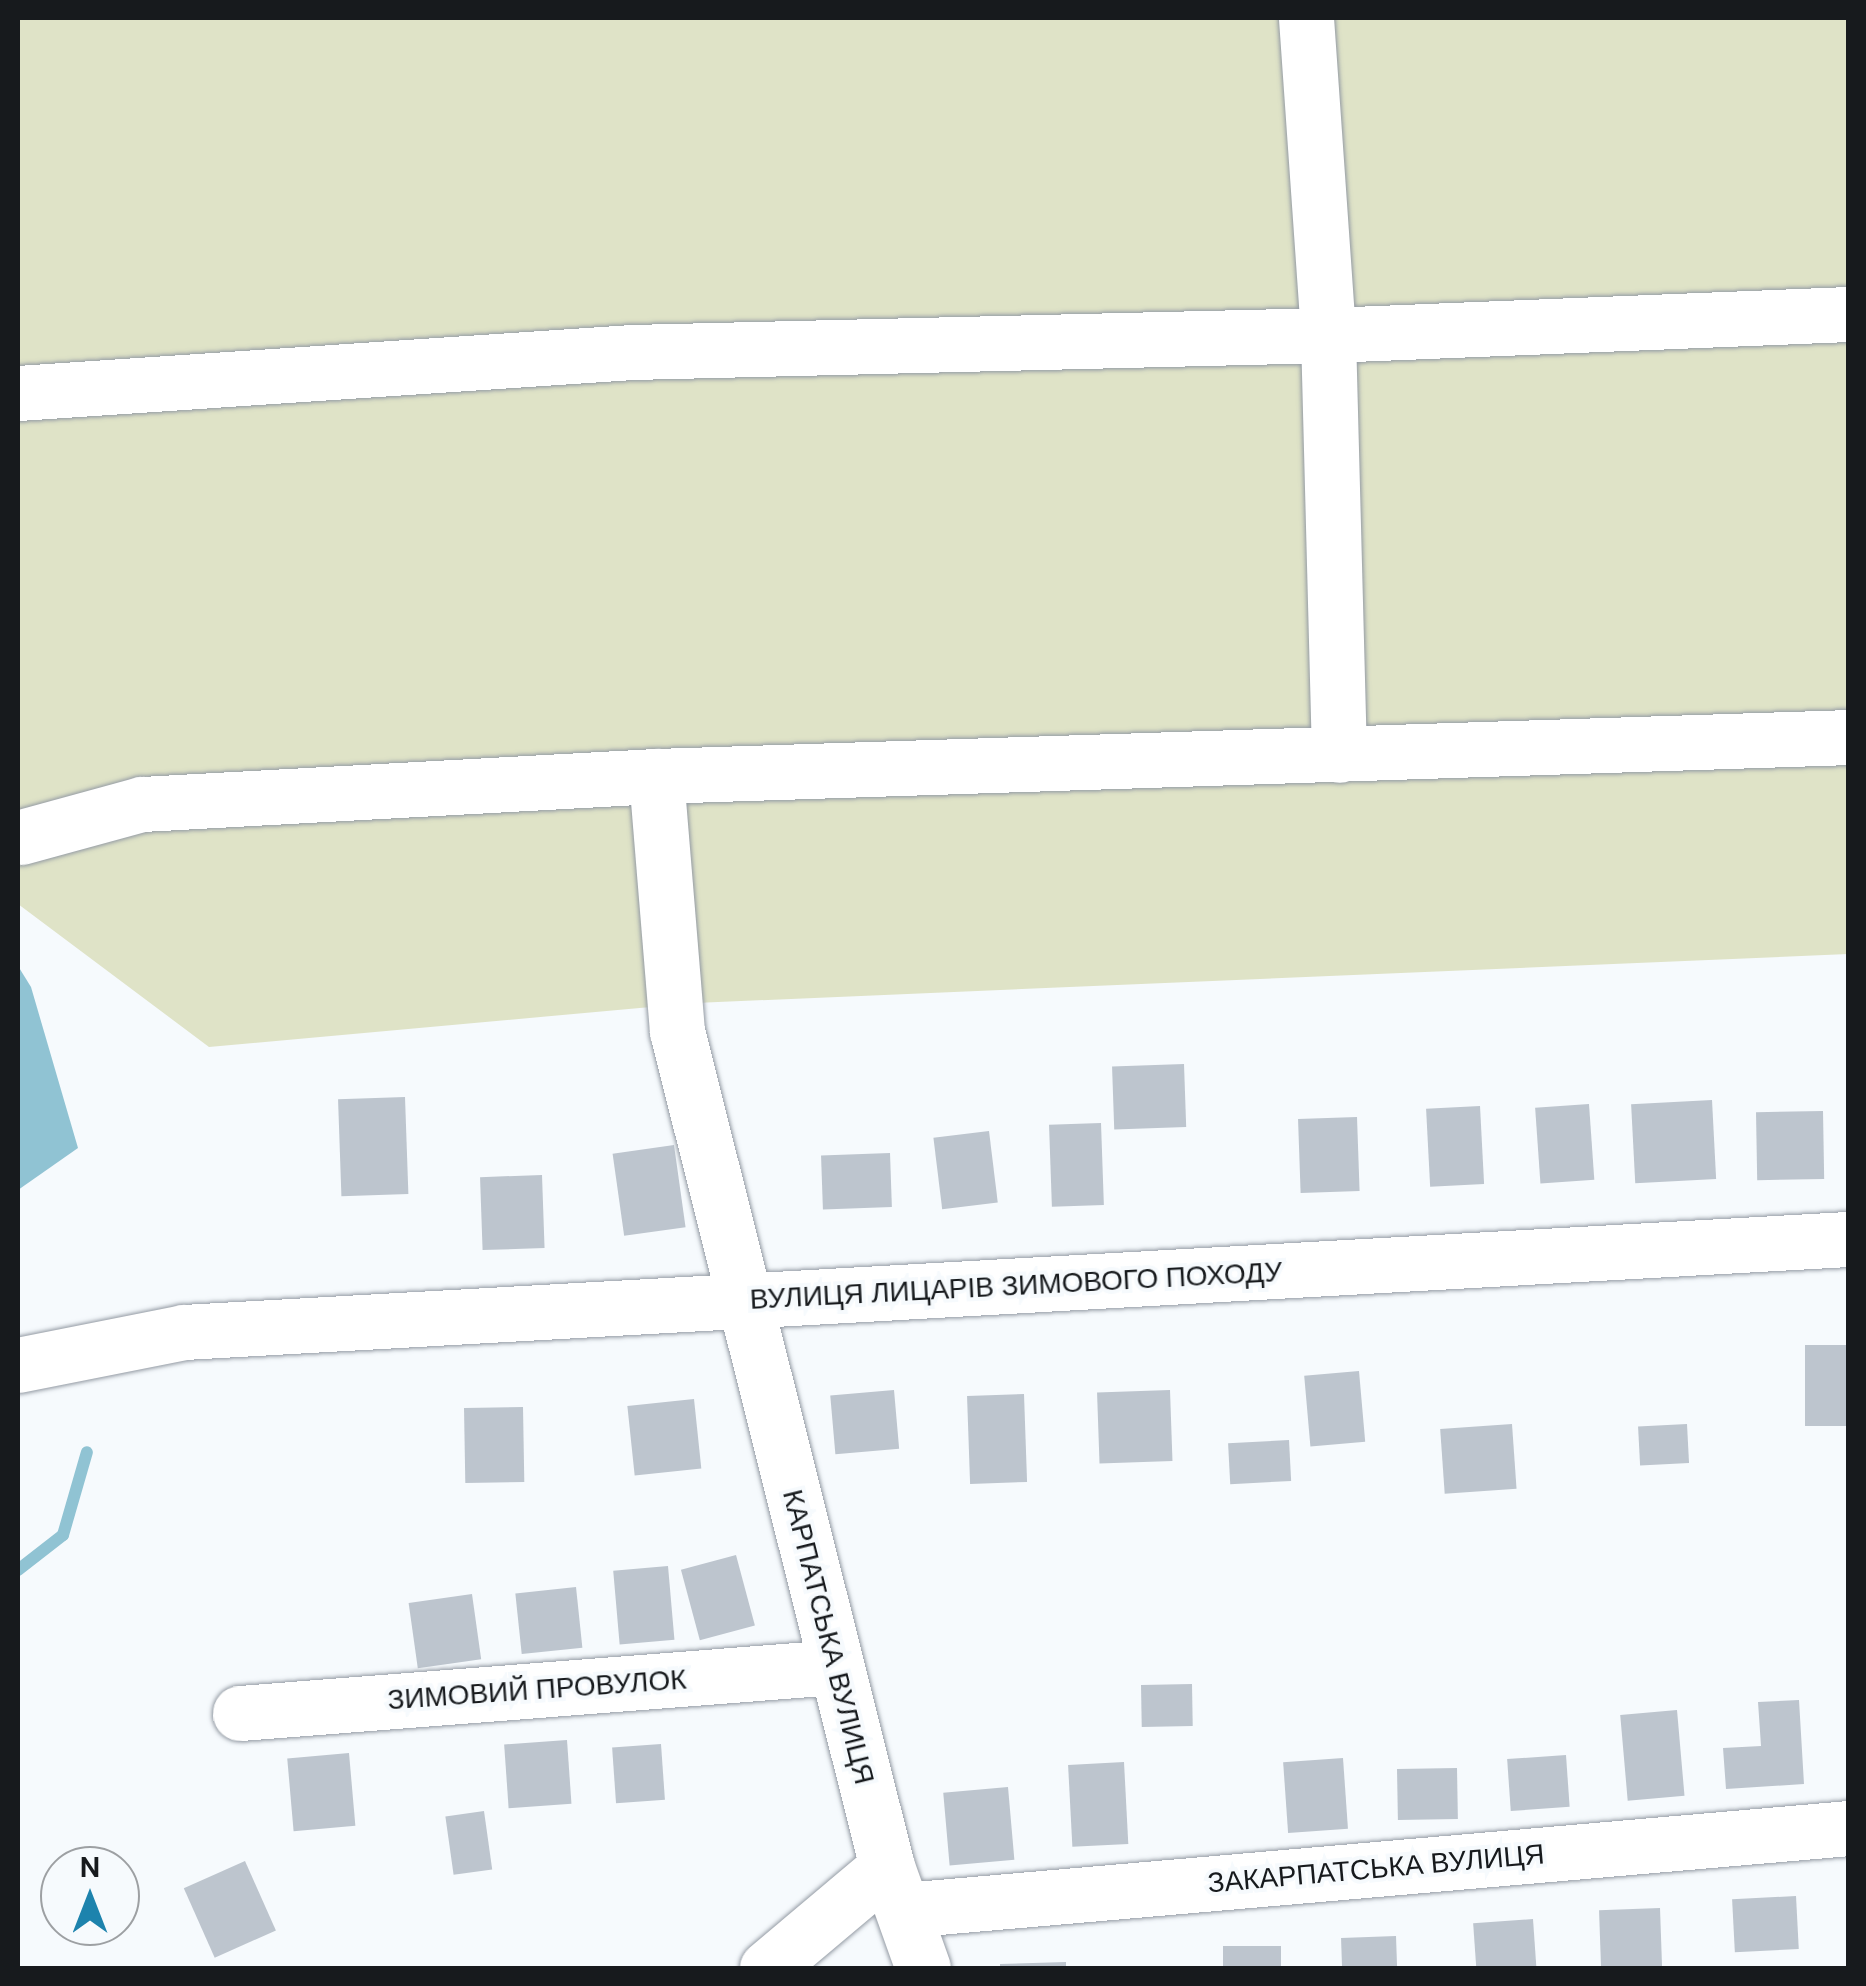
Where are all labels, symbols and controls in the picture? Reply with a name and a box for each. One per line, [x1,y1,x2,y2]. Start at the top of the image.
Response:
street label: ВУЛИЦЯ ЛИЦАРІВ ЗИМОВОГО ПОХОДУ [749,1255,1283,1317]
street label: КАРПАТСЬКА ВУЛИЦЯ [775,1486,881,1788]
street label: ЗИМОВИЙ ПРОВУЛОК [386,1663,688,1717]
street label: ЗАКАРПАТСЬКА ВУЛИЦЯ [1206,1838,1546,1900]
north arrow [40,1846,140,1946]
text: N [80,1849,100,1886]

